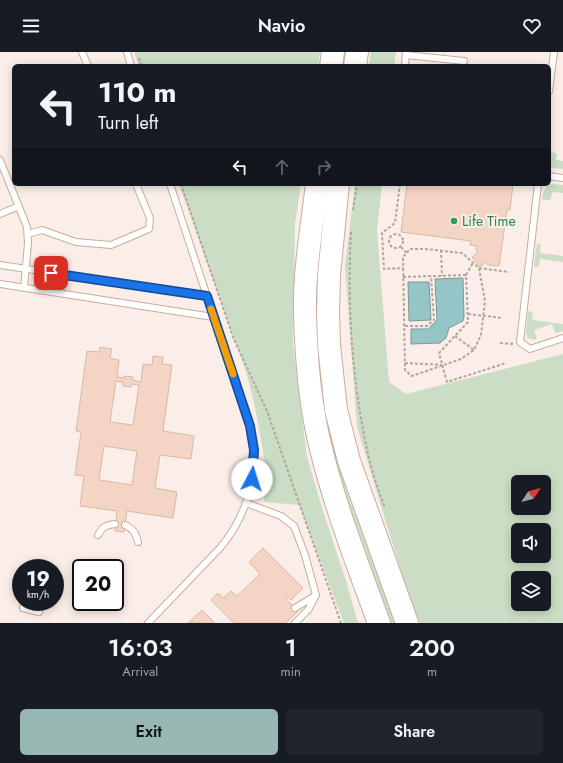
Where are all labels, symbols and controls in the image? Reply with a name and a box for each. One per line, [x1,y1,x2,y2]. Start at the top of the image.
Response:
text: Navio [258,13,305,39]
icon: menu [20,15,42,37]
icon: heart [521,15,543,37]
text: 110 m [98,72,176,113]
icon: left [32,80,84,132]
text: Turn left [98,110,158,136]
icon: left [229,156,251,178]
icon: ahead [271,156,293,178]
icon: right [313,156,335,178]
place label: Life Time [462,211,516,231]
marker: Life Time [449,216,459,226]
pin [34,256,68,290]
icon: arrive [40,262,62,284]
position arrow [231,458,273,500]
north arrow [511,475,551,515]
map controls [511,475,551,611]
button: sound [511,523,551,563]
speed limit sign: 20 [72,559,124,611]
text: 19 [26,565,50,594]
button: layers [511,571,551,611]
text: km/h [27,587,49,602]
text: 16:03 [108,630,173,665]
text: 1 [285,630,297,665]
text: 200 [409,630,455,665]
text: Arrival [122,662,158,681]
text: min [281,662,301,681]
text: m [427,662,437,681]
button: Exit [20,709,278,755]
button: Share [286,709,543,755]

